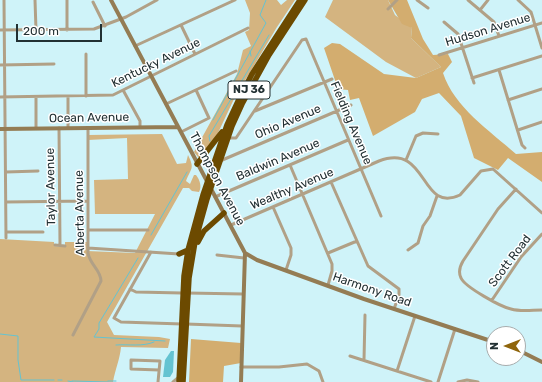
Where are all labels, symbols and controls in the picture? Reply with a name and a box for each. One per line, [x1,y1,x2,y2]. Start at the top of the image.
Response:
street label: Hudson Avenue [444,10,532,50]
scale bar [18,16,104,42]
text: 200 m [23,24,59,38]
street label: Kentucky Avenue [109,35,203,91]
street label: Fielding Avenue [327,79,375,167]
road number: NJ 36 [228,81,270,99]
street label: Ohio Avenue [253,102,323,142]
street label: Ocean Avenue [49,110,129,126]
street label: Thompson Avenue [186,130,248,228]
street label: Baldwin Avenue [234,136,322,184]
street label: Taylor Avenue [43,148,59,226]
street label: Wealthy Avenue [248,165,336,213]
street label: Alberta Avenue [72,170,88,256]
street label: Scott Road [486,232,534,290]
street label: Harmony Road [331,270,413,310]
north arrow [486,326,526,366]
text: N [488,342,501,350]

